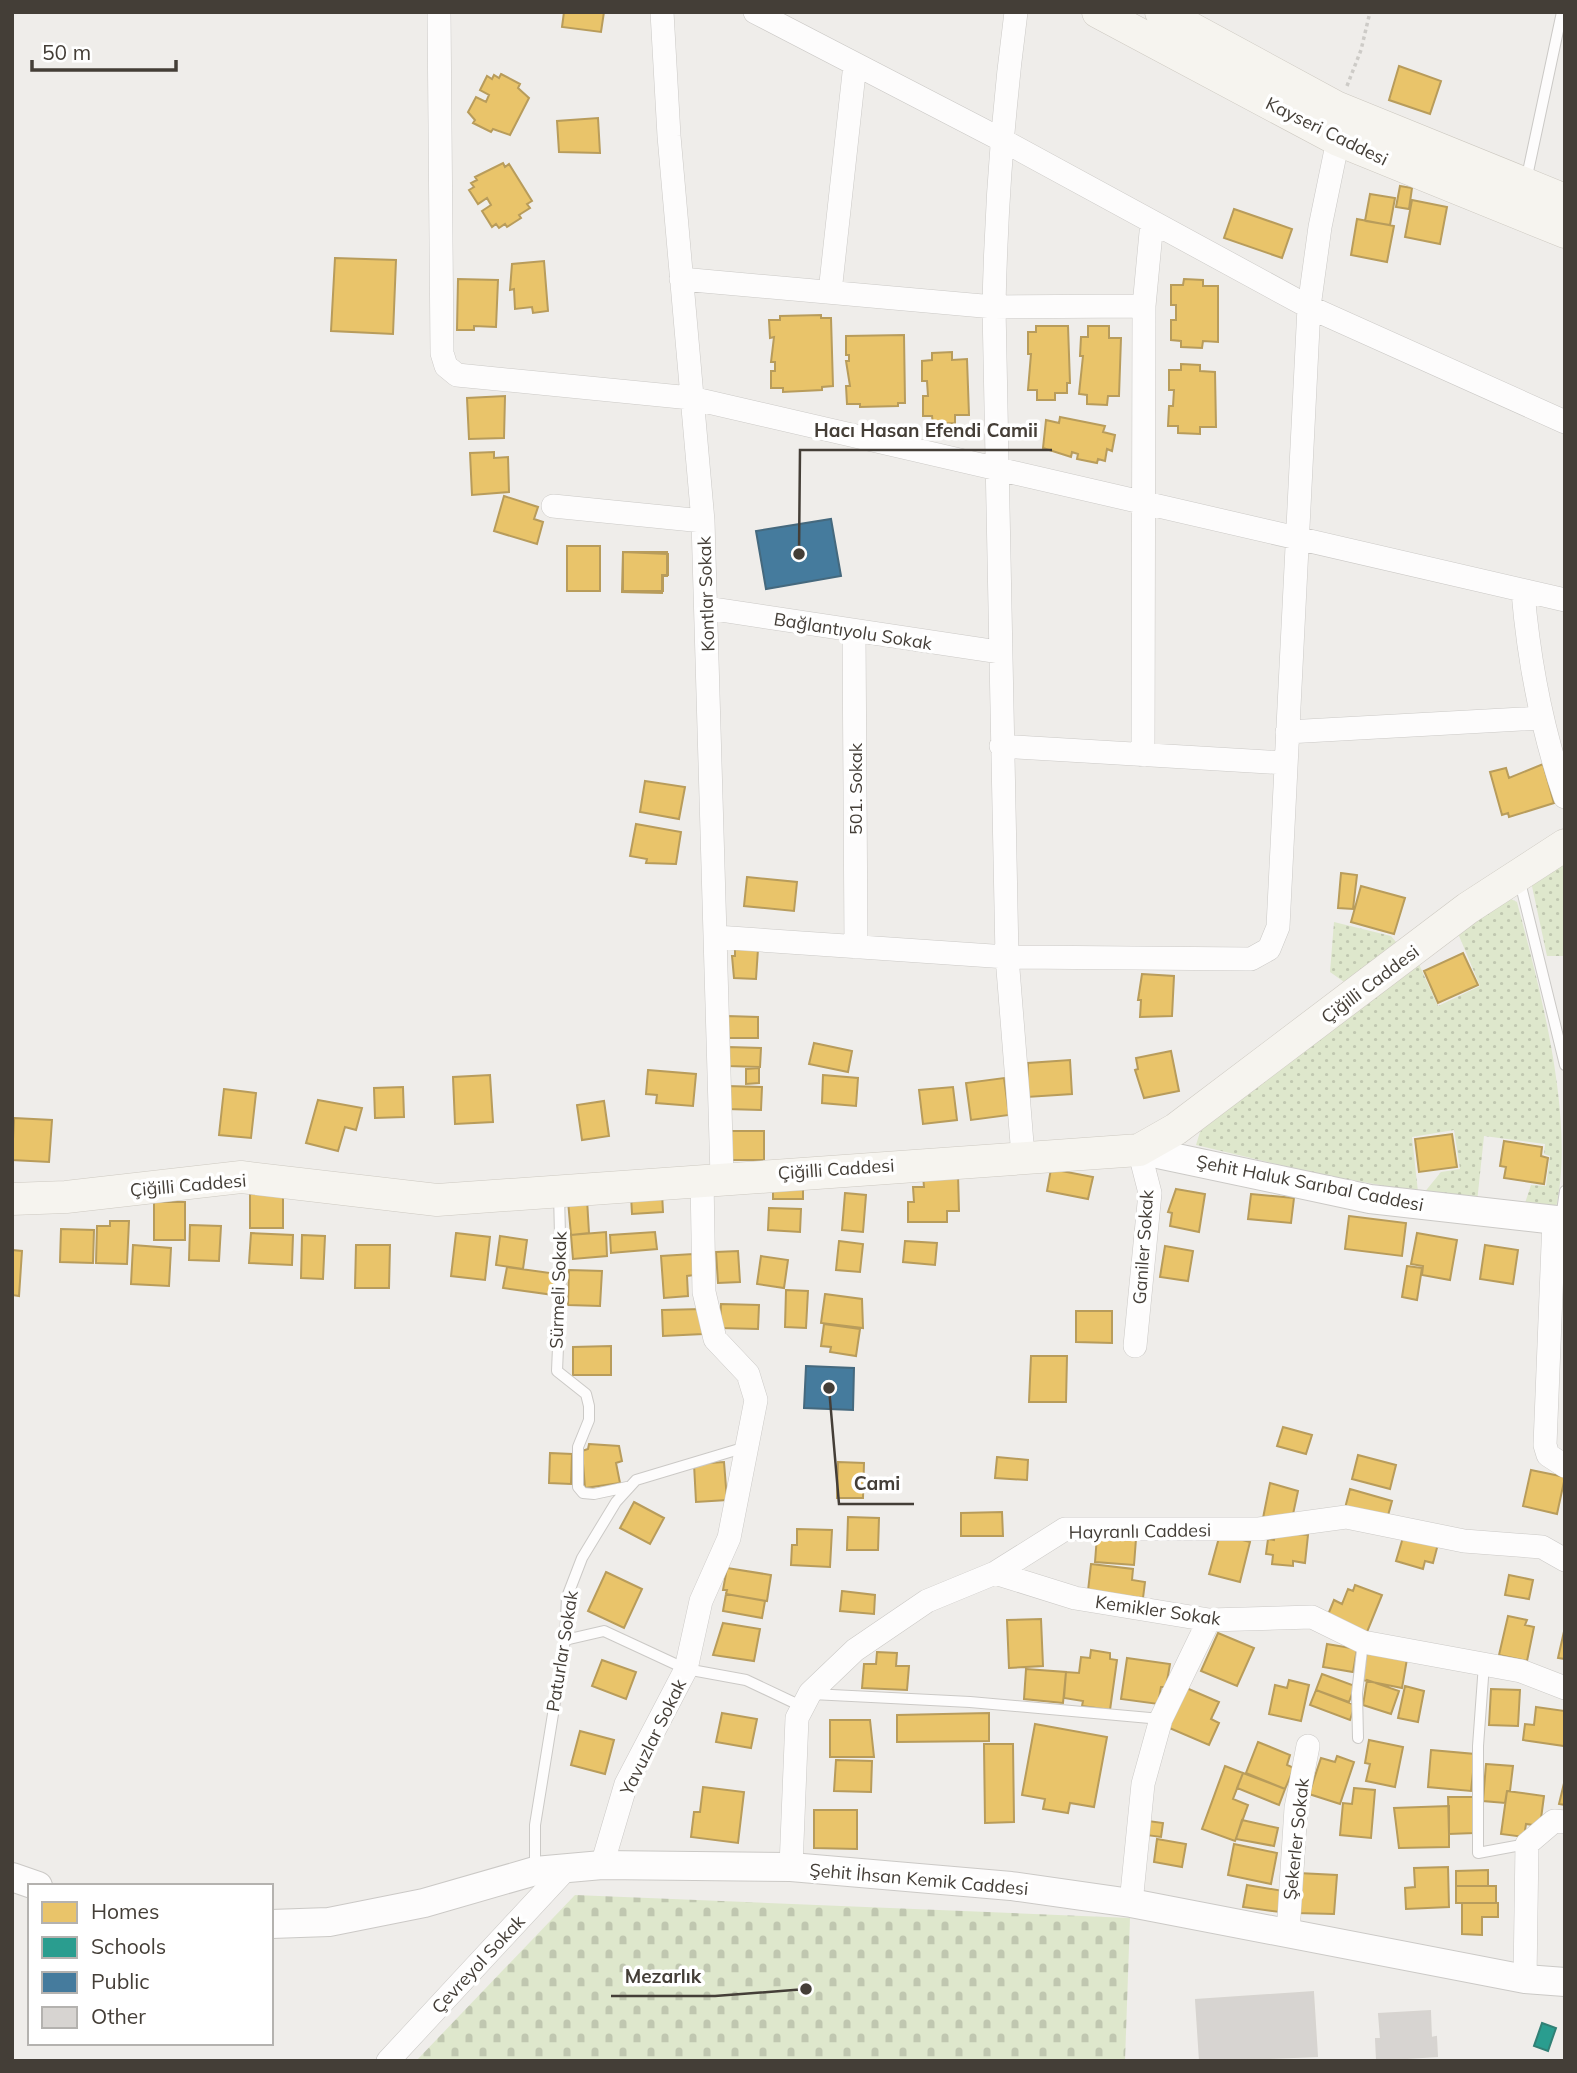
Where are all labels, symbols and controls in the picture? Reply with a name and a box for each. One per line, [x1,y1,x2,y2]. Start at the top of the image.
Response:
scale bar [32,28,175,72]
text: 50 m [42,39,91,65]
street label: Kayseri Caddesi [1262,91,1392,171]
callout: Hacı Hasan Efendi Camii [800,410,1052,450]
text: Hacı Hasan Efendi Camii [814,418,1038,442]
street label: Kontlar Sokak [692,535,720,652]
street label: Bağlantıyolu Sokak [772,607,934,655]
street label: 501. Sokak [844,742,867,835]
street label: Çiğilli Caddesi [1316,940,1424,1028]
street label: Şehit Haluk Sarıbal Caddesi [1194,1150,1426,1216]
street label: Çiğilli Caddesi [777,1153,895,1185]
street label: Çiğilli Caddesi [129,1168,247,1202]
street label: Ganiler Sokak [1128,1188,1159,1305]
street label: Sürmeli Sokak [544,1230,572,1349]
callout: Cami [839,1464,914,1504]
text: Cami [854,1471,900,1495]
street label: Hayranlı Caddesi [1069,1518,1211,1544]
street label: Paturlar Sokak [541,1588,583,1713]
street label: Kemikler Sokak [1094,1590,1223,1630]
street label: Yavuzlar Sokak [614,1674,691,1800]
street label: Şekerler Sokak [1278,1776,1314,1901]
street label: Şehit İhsan Kemik Caddesi [809,1858,1029,1900]
legend [28,1884,273,2045]
text: Homes [91,1898,159,1924]
street label: Çevreyol Sokak [426,1909,530,2018]
text: Schools [91,1933,166,1959]
callout: Mezarlık [611,1956,715,1996]
text: Mezarlık [625,1964,702,1988]
text: Public [91,1968,150,1994]
text: Other [91,2003,146,2029]

